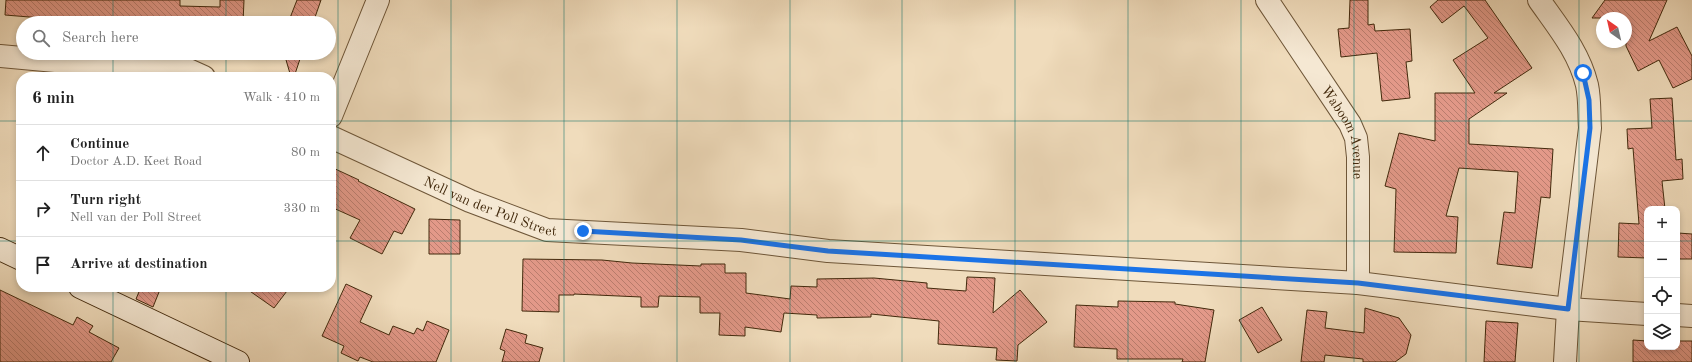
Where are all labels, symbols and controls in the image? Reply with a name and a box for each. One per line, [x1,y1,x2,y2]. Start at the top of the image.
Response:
north arrow [1596,12,1632,48]
search box [16,16,336,60]
icon: search [30,27,52,49]
text: Search here [62,31,139,46]
route start [1574,64,1592,82]
street label: Waboom Avenue [1318,83,1364,179]
text: 6 min [32,90,75,107]
text: Walk · 410 m [243,91,320,104]
text: Continue [70,137,129,152]
icon: ahead [32,142,54,164]
text: 80 m [291,146,320,159]
text: Doctor A.D. Keet Road [70,155,202,168]
street label: Nell van der Poll Street [421,175,557,238]
text: Turn right [70,193,141,208]
icon: right [32,198,54,220]
text: 330 m [283,202,320,215]
map controls [1644,206,1680,350]
button: + [1644,206,1680,242]
text: Nell van der Poll Street [70,211,202,224]
route end [574,222,592,240]
button: − [1644,242,1680,278]
icon: arrive [32,254,54,276]
text: Arrive at destination [70,257,208,272]
button: locate [1644,278,1680,314]
button: layers [1644,314,1680,350]

